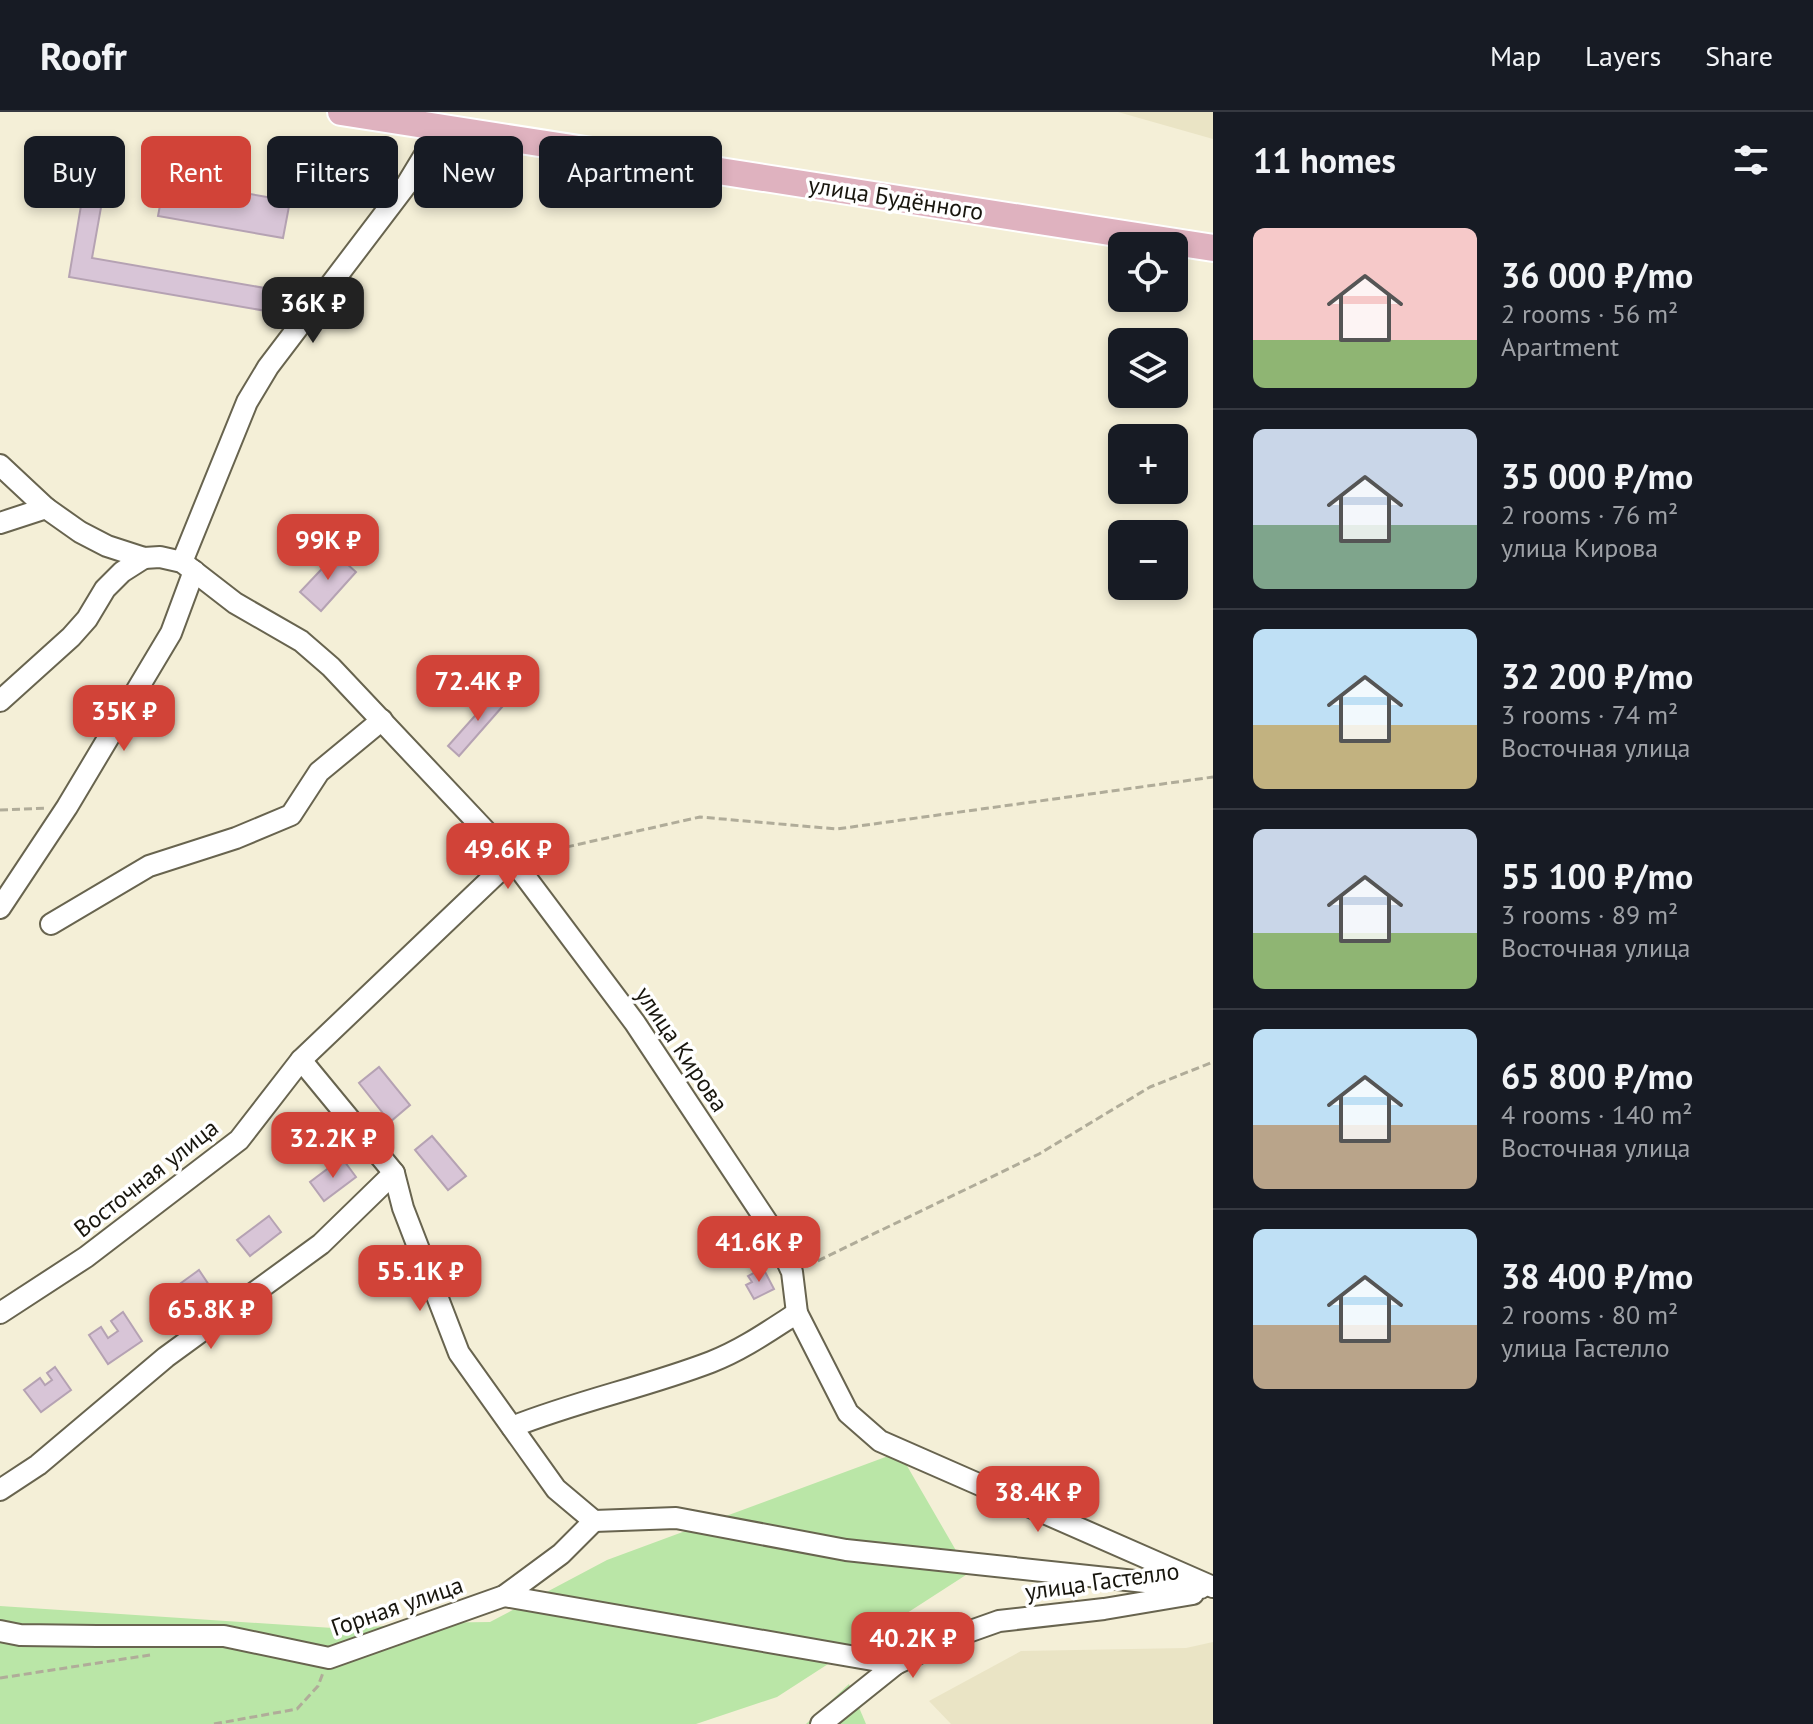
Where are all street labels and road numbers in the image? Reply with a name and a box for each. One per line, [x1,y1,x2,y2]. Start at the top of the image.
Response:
street label: улица Будённого [806,169,986,227]
street label: улица Кирова [629,980,735,1118]
street label: Восточная улица [68,1112,224,1244]
street label: улица Гастелло [1023,1555,1181,1607]
street label: Горная улица [327,1569,467,1643]

